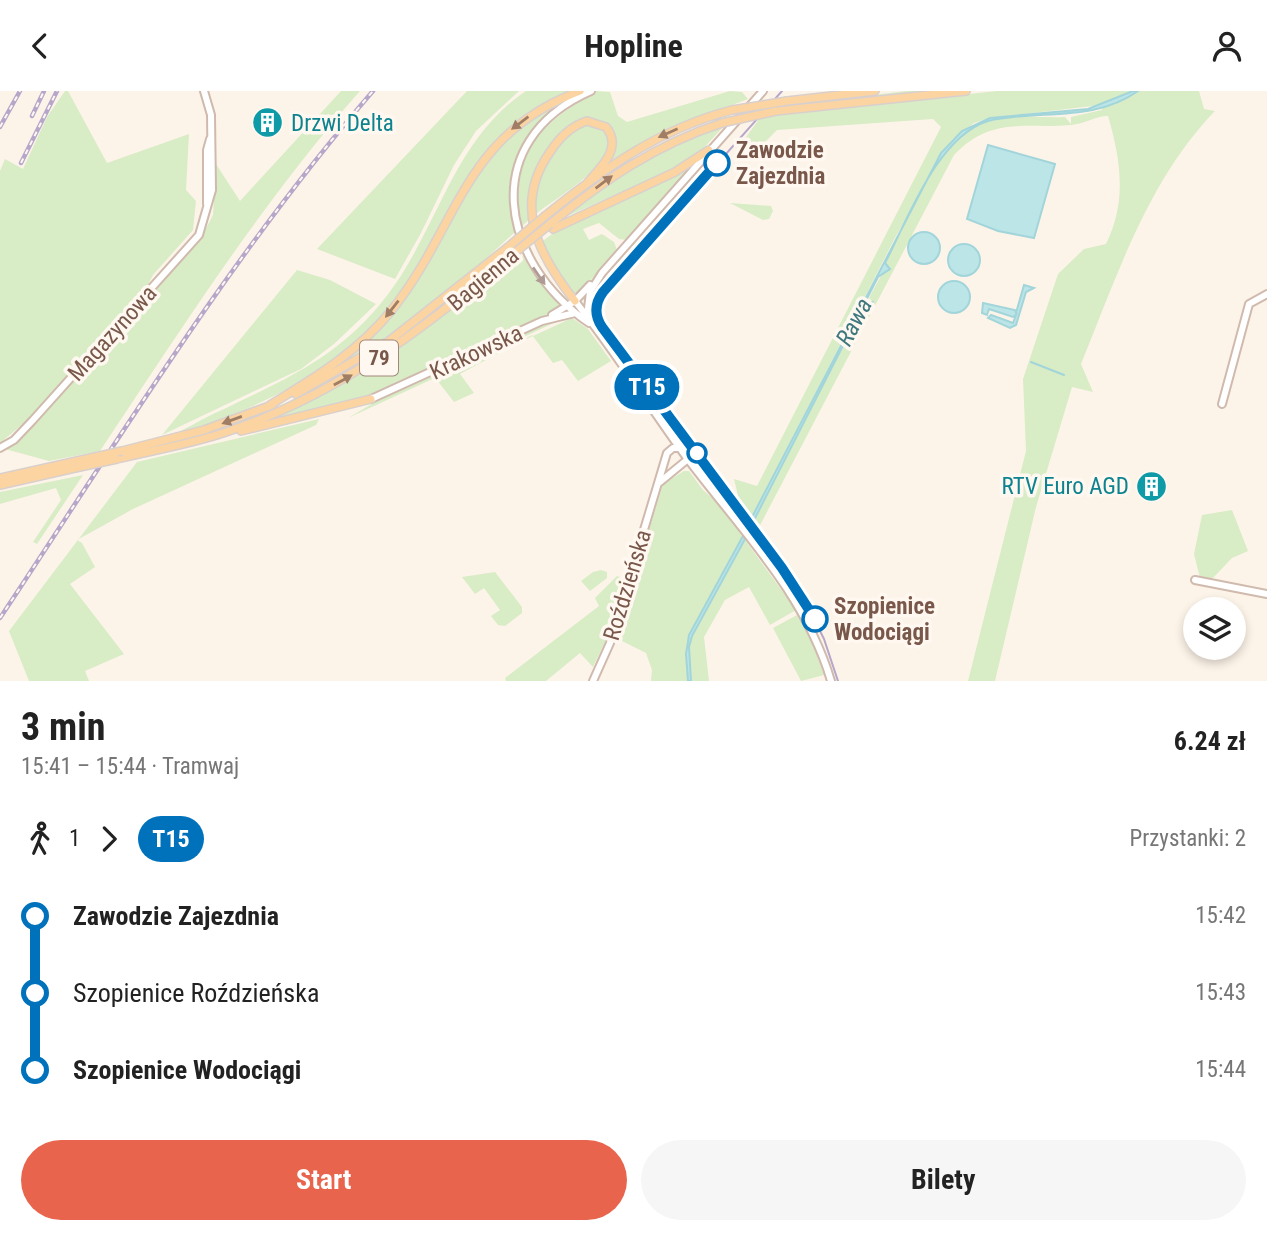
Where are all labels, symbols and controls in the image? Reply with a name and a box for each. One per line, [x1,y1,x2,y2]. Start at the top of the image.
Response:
icon: back [21,27,59,65]
text: Hopline [584,27,683,65]
icon: person [1208,27,1246,65]
building icon: Drzwi Delta [251,106,285,140]
place label: Drzwi Delta [291,110,394,137]
one-way arrow [511,115,529,129]
one-way arrow [658,127,678,139]
place label: Zawodzie Zajezdnia [736,137,825,190]
marker: Zawodzie Zajezdnia [704,150,730,176]
one-way arrow [595,175,613,189]
street label: Bagienna [442,242,524,317]
one-way arrow [532,267,546,285]
street label: Magazynowa [62,280,162,387]
water label: Rawa [830,293,878,351]
one-way arrow [385,300,400,317]
street label: Krakowska [426,319,527,386]
road number: 79 [360,341,398,375]
line badge: T15 [607,364,687,410]
text: T15 [628,373,666,401]
one-way arrow [334,374,353,386]
one-way arrow [221,415,242,426]
unlabelled marker [687,443,707,463]
building icon: RTV Euro AGD [1135,469,1169,503]
place label: RTV Euro AGD [1002,473,1129,500]
street label: Roździeńska [598,527,657,644]
place label: Szopienice Wodociągi [834,593,935,646]
map controls [1183,597,1246,660]
button: layers [1183,597,1246,660]
marker: Szopienice Wodociągi [802,606,828,632]
text: 3 min [21,705,105,749]
text: 6.24 zł [1174,726,1246,756]
text: 15:41 – 15:44 · Tramwaj [21,753,239,780]
icon: walk [21,820,59,858]
icon: forward [90,820,128,858]
text: 1 [69,825,80,852]
text: T15 [152,825,190,853]
text: Przystanki: 2 [1129,825,1246,852]
text: Zawodzie Zajezdnia [73,901,279,931]
text: 15:42 [1195,902,1246,929]
text: Szopienice Roździeńska [73,978,319,1008]
text: 15:43 [1195,979,1246,1006]
text: Szopienice Wodociągi [73,1055,301,1085]
text: 15:44 [1195,1056,1246,1083]
button: Start [21,1140,627,1220]
button: Bilety [641,1140,1246,1220]

